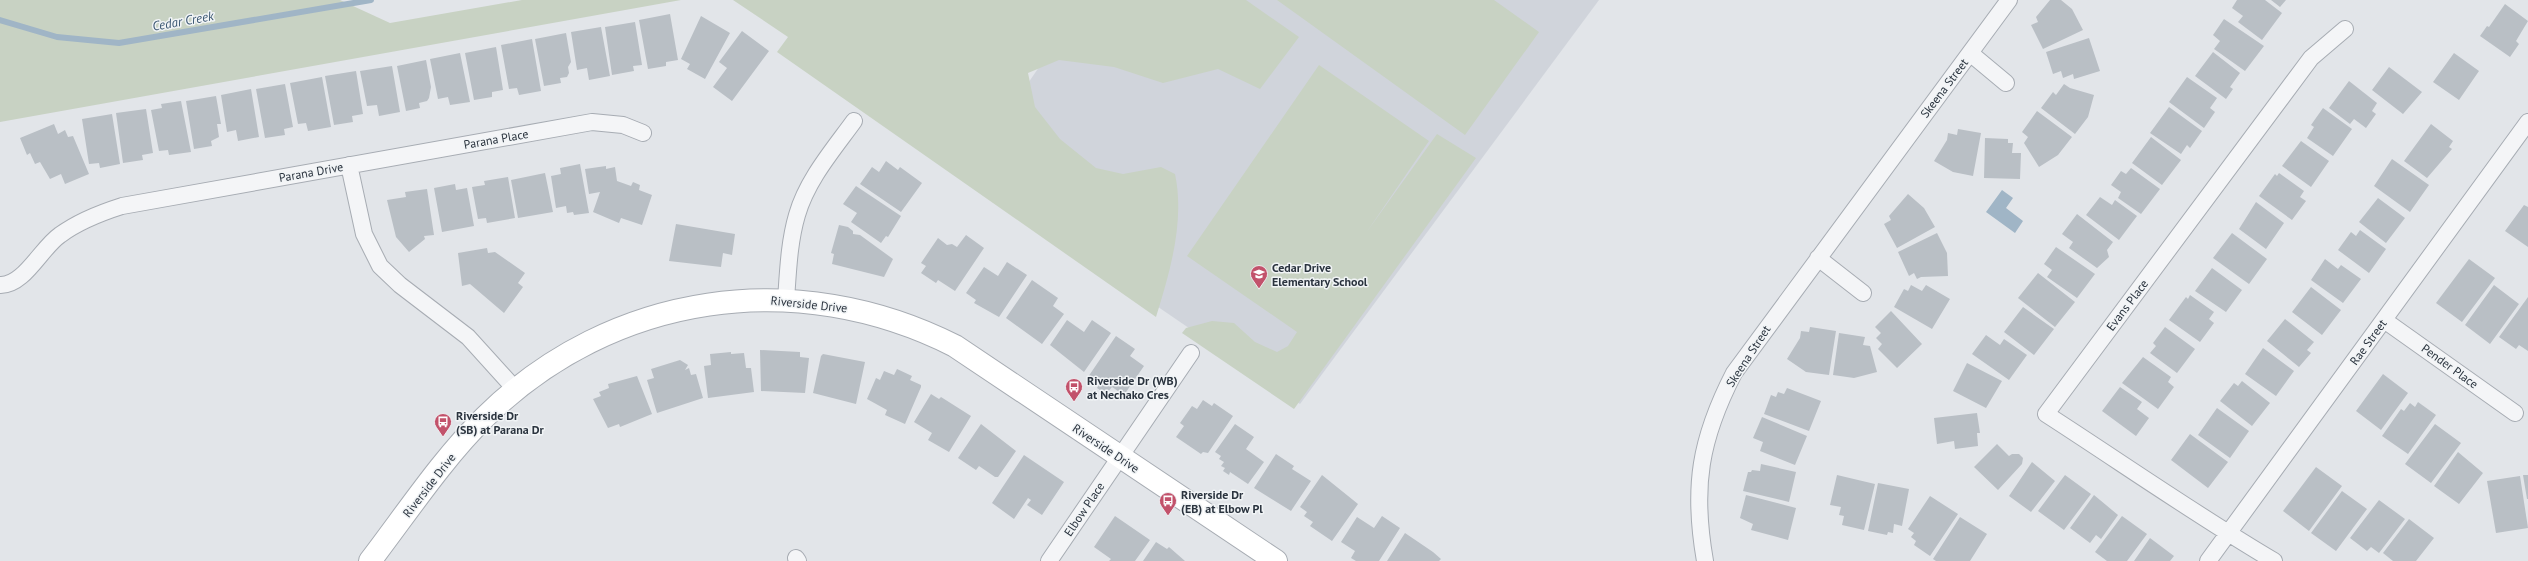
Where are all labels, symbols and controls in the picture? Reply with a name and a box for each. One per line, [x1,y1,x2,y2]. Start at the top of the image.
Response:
water label: Cedar Creek [151,7,216,35]
street label: Skeena Street [1917,55,1971,121]
street label: Parana Place [462,126,530,152]
street label: Parana Drive [278,159,344,185]
place label: Cedar Drive Elementary School [1272,260,1368,289]
school or university icon: Cedar Drive Elementary School [1249,264,1269,289]
street label: Evans Place [2103,276,2151,334]
street label: Riverside Drive [770,293,848,315]
street label: Rae Street [2346,316,2390,368]
street label: Skeena Street [1723,322,1773,390]
street label: Pender Place [2419,340,2481,392]
place label: Riverside Dr (WB) at Nechako Cres [1087,373,1178,402]
bus stop icon: Riverside Dr (WB) at Nechako Cres [1064,377,1084,402]
place label: Riverside Dr (SB) at Parana Dr [456,408,544,437]
bus stop icon: Riverside Dr (SB) at Parana Dr [433,412,453,437]
street label: Riverside Drive [1070,420,1142,476]
street label: Riverside Drive [399,450,459,520]
street label: Elbow Place [1060,479,1108,539]
place label: Riverside Dr (EB) at Elbow Pl [1181,487,1263,516]
bus stop icon: Riverside Dr (EB) at Elbow Pl [1158,491,1178,516]

